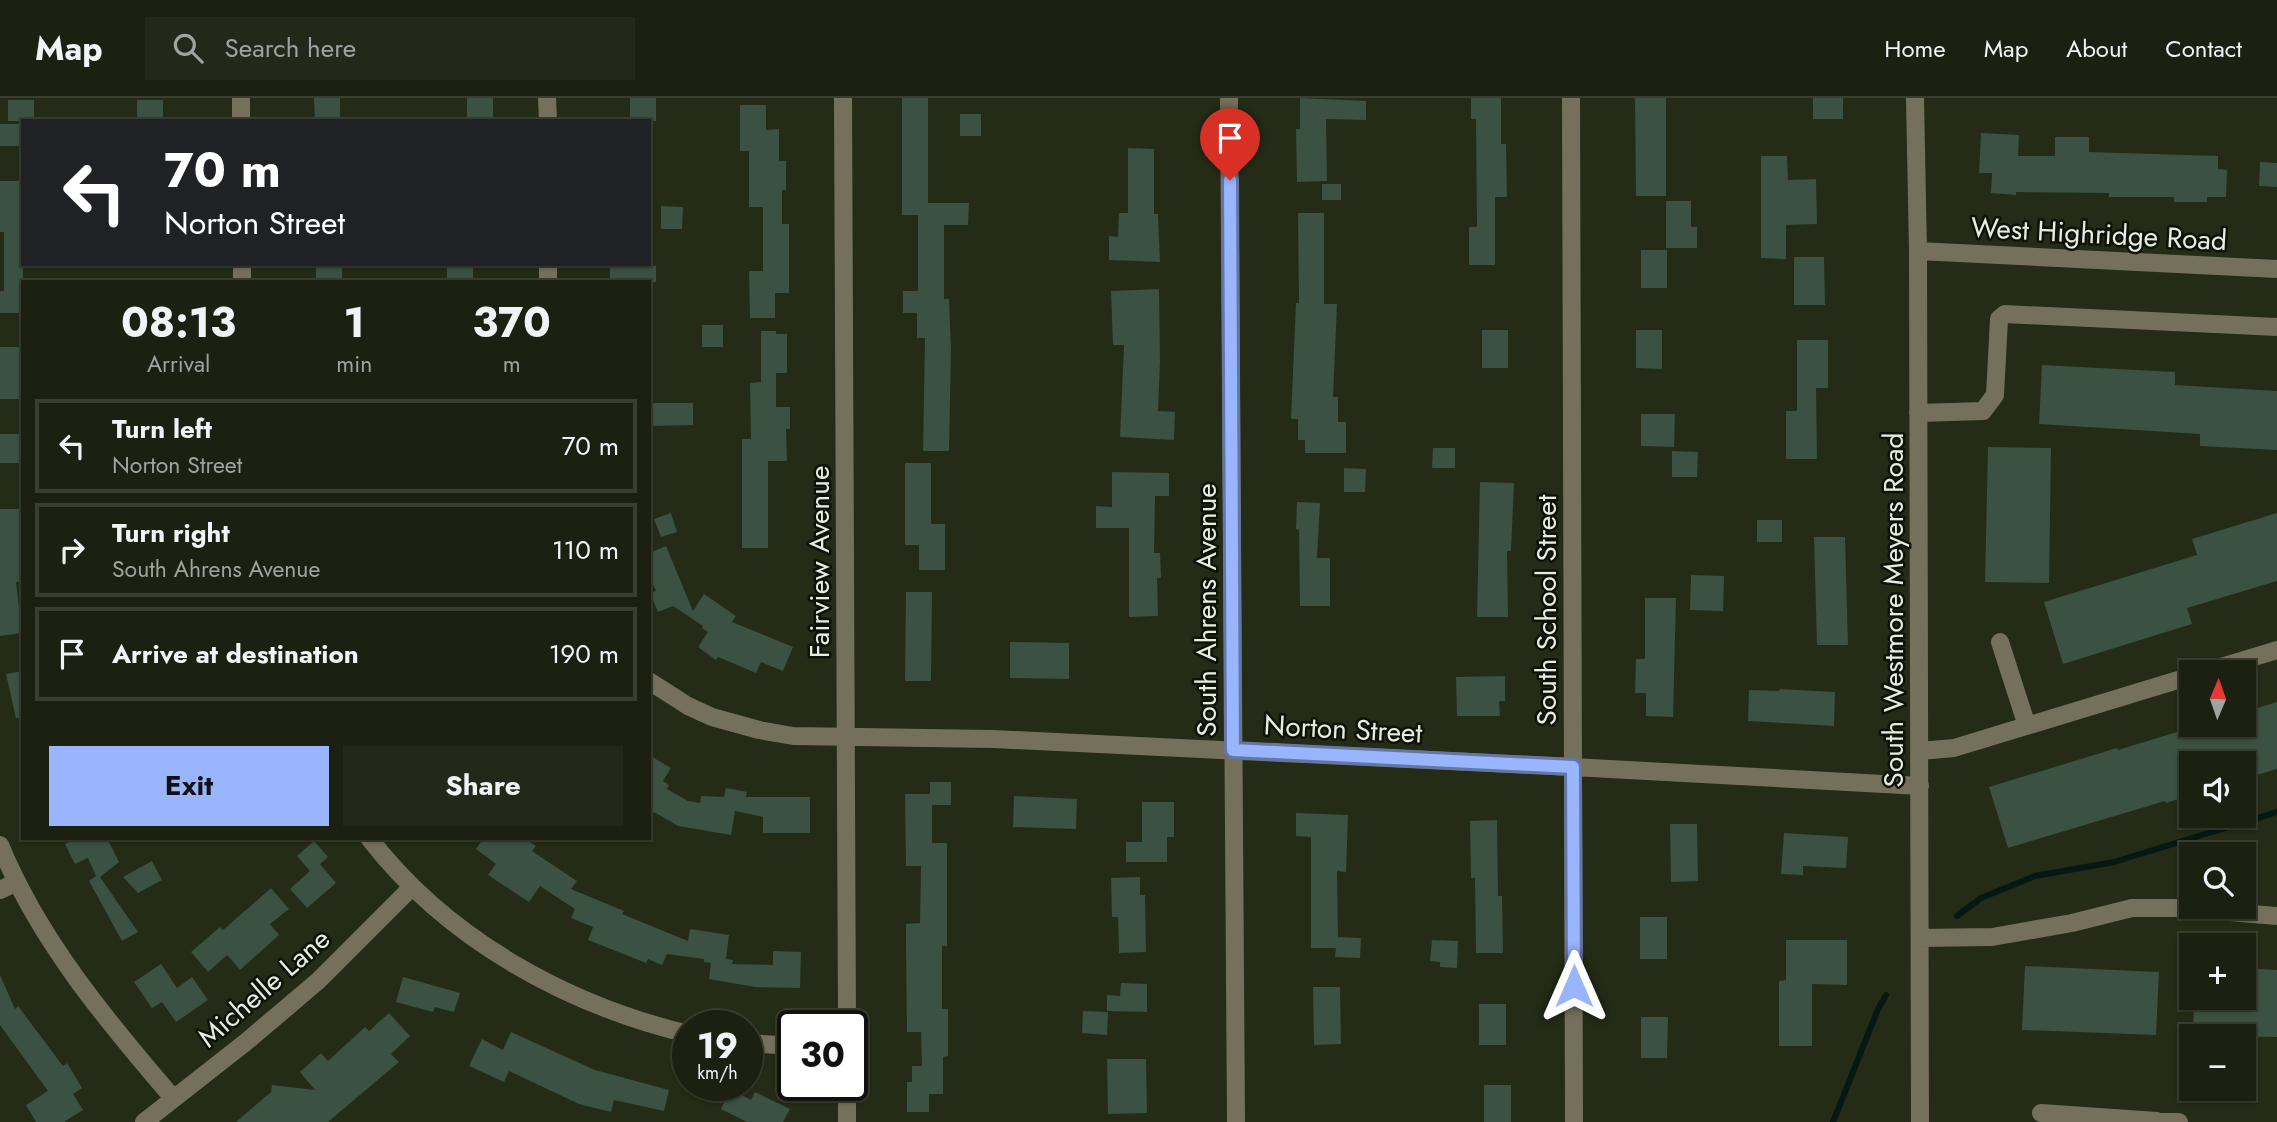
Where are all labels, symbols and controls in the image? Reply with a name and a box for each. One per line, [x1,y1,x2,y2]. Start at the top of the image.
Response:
search box [145,17,635,80]
text: Map [35,25,103,72]
icon: search [169,29,207,67]
text: Search here [225,29,356,67]
text: Home [1884,31,1946,66]
text: Map [1984,31,2028,66]
text: About [2066,31,2127,66]
text: Contact [2165,31,2242,66]
pin [1200,108,1260,180]
icon: arrive [1211,119,1249,157]
text: 70 m [164,135,281,205]
icon: left [49,147,140,238]
text: Norton Street [164,200,345,246]
street label: West Highridge Road [1970,207,2228,261]
text: 08:13 [121,292,236,353]
text: 1 [344,292,365,353]
text: 370 [472,292,551,353]
text: Arrival [147,347,210,381]
text: min [336,347,372,381]
text: m [503,347,521,381]
text: Turn left [112,410,212,448]
icon: left [53,427,91,465]
text: 70 m [562,427,619,465]
street label: South Westmore Meyers Road [1873,433,1914,787]
text: Norton Street [112,448,242,482]
street label: Fairview Avenue [799,466,840,658]
street label: South Ahrens Avenue [1186,483,1227,737]
street label: South School Street [1526,494,1567,725]
text: Turn right [112,514,230,552]
icon: right [53,531,91,569]
text: 110 m [552,531,619,569]
text: South Ahrens Avenue [112,552,320,586]
icon: arrive [53,635,91,673]
text: Arrive at destination [112,635,359,673]
text: 190 m [549,635,619,673]
north arrow [2179,660,2256,737]
map controls [2179,660,2256,1101]
street label: Norton Street [1263,704,1423,754]
button: Exit [49,746,329,826]
button: Share [343,746,623,826]
button: sound [2179,751,2256,828]
button: search [2179,842,2256,919]
street label: Michelle Lane [189,919,339,1057]
button: + [2179,933,2256,1010]
position arrow [1537,949,1611,1023]
speed limit sign: 30 [777,1010,868,1101]
text: 19 [697,1021,738,1071]
button: − [2179,1024,2256,1101]
text: km/h [697,1060,738,1086]

